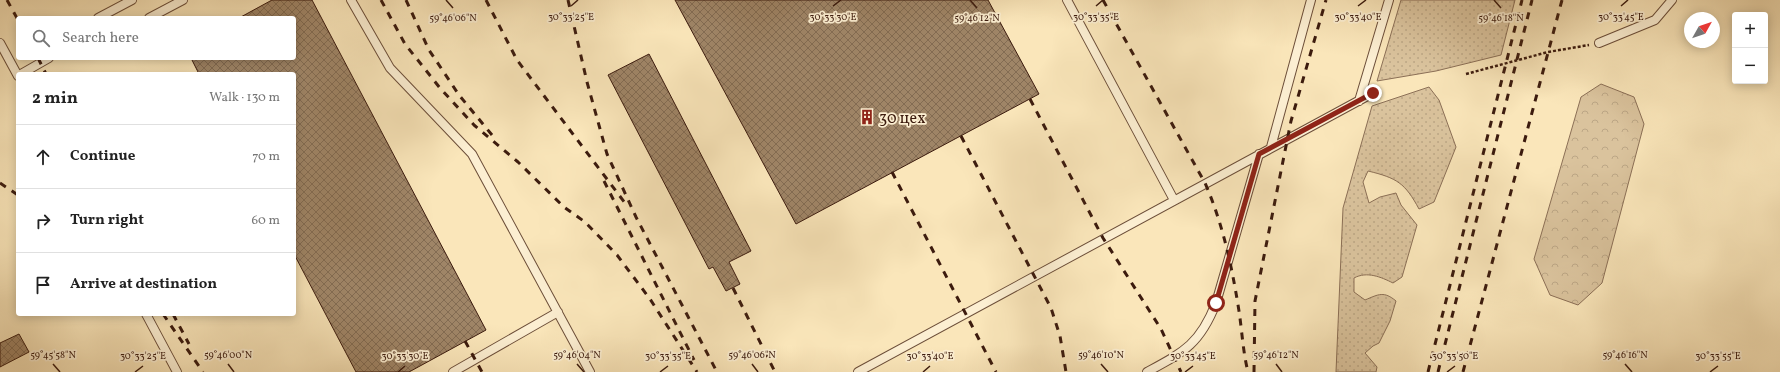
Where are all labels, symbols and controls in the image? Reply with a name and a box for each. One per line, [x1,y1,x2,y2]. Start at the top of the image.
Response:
text: 30°33'25"E [548,10,594,24]
text: 30°33'30"E [810,10,856,24]
text: 30°33'35"E [1073,10,1119,24]
text: 30°33'40"E [1335,10,1381,24]
text: 30°33'45"E [1598,10,1644,24]
text: 59°46'06"N [429,11,477,25]
text: 59°46'12"N [954,11,1000,25]
text: 59°46'18"N [1478,11,1524,25]
north arrow [1684,12,1720,48]
map controls [1732,12,1768,84]
button: + [1732,12,1768,48]
search box [16,16,296,60]
icon: search [30,27,52,49]
text: Search here [62,28,139,49]
button: − [1732,48,1768,84]
route end [1364,84,1382,102]
text: 2 min [32,87,78,110]
text: Walk · 130 m [209,89,280,107]
building icon: 30 цех [858,108,876,126]
place label: 30 цех [879,108,926,130]
icon: ahead [32,146,54,168]
text: Continue [70,146,135,167]
text: 70 m [252,148,280,166]
icon: right [32,210,54,232]
text: Turn right [70,210,144,231]
text: 60 m [252,212,280,230]
icon: arrive [32,274,54,296]
text: Arrive at destination [70,274,217,295]
route start [1207,294,1225,312]
text: 59°45'58"N [30,348,76,362]
text: 59°46'00"N [204,348,253,362]
text: 59°46'04"N [553,348,601,362]
text: 59°46'06"N [728,348,776,362]
text: 59°46'10"N [1078,348,1125,362]
text: 59°46'12"N [1253,348,1299,362]
text: 59°46'16"N [1602,348,1648,362]
text: 30°33'25"E [120,349,166,363]
text: 30°33'30"E [382,349,428,363]
text: 30°33'35"E [645,349,691,363]
text: 30°33'40"E [907,349,953,363]
text: 30°33'45"E [1170,349,1216,363]
text: 30°33'50"E [1432,349,1478,363]
text: 30°33'55"E [1695,349,1741,363]

